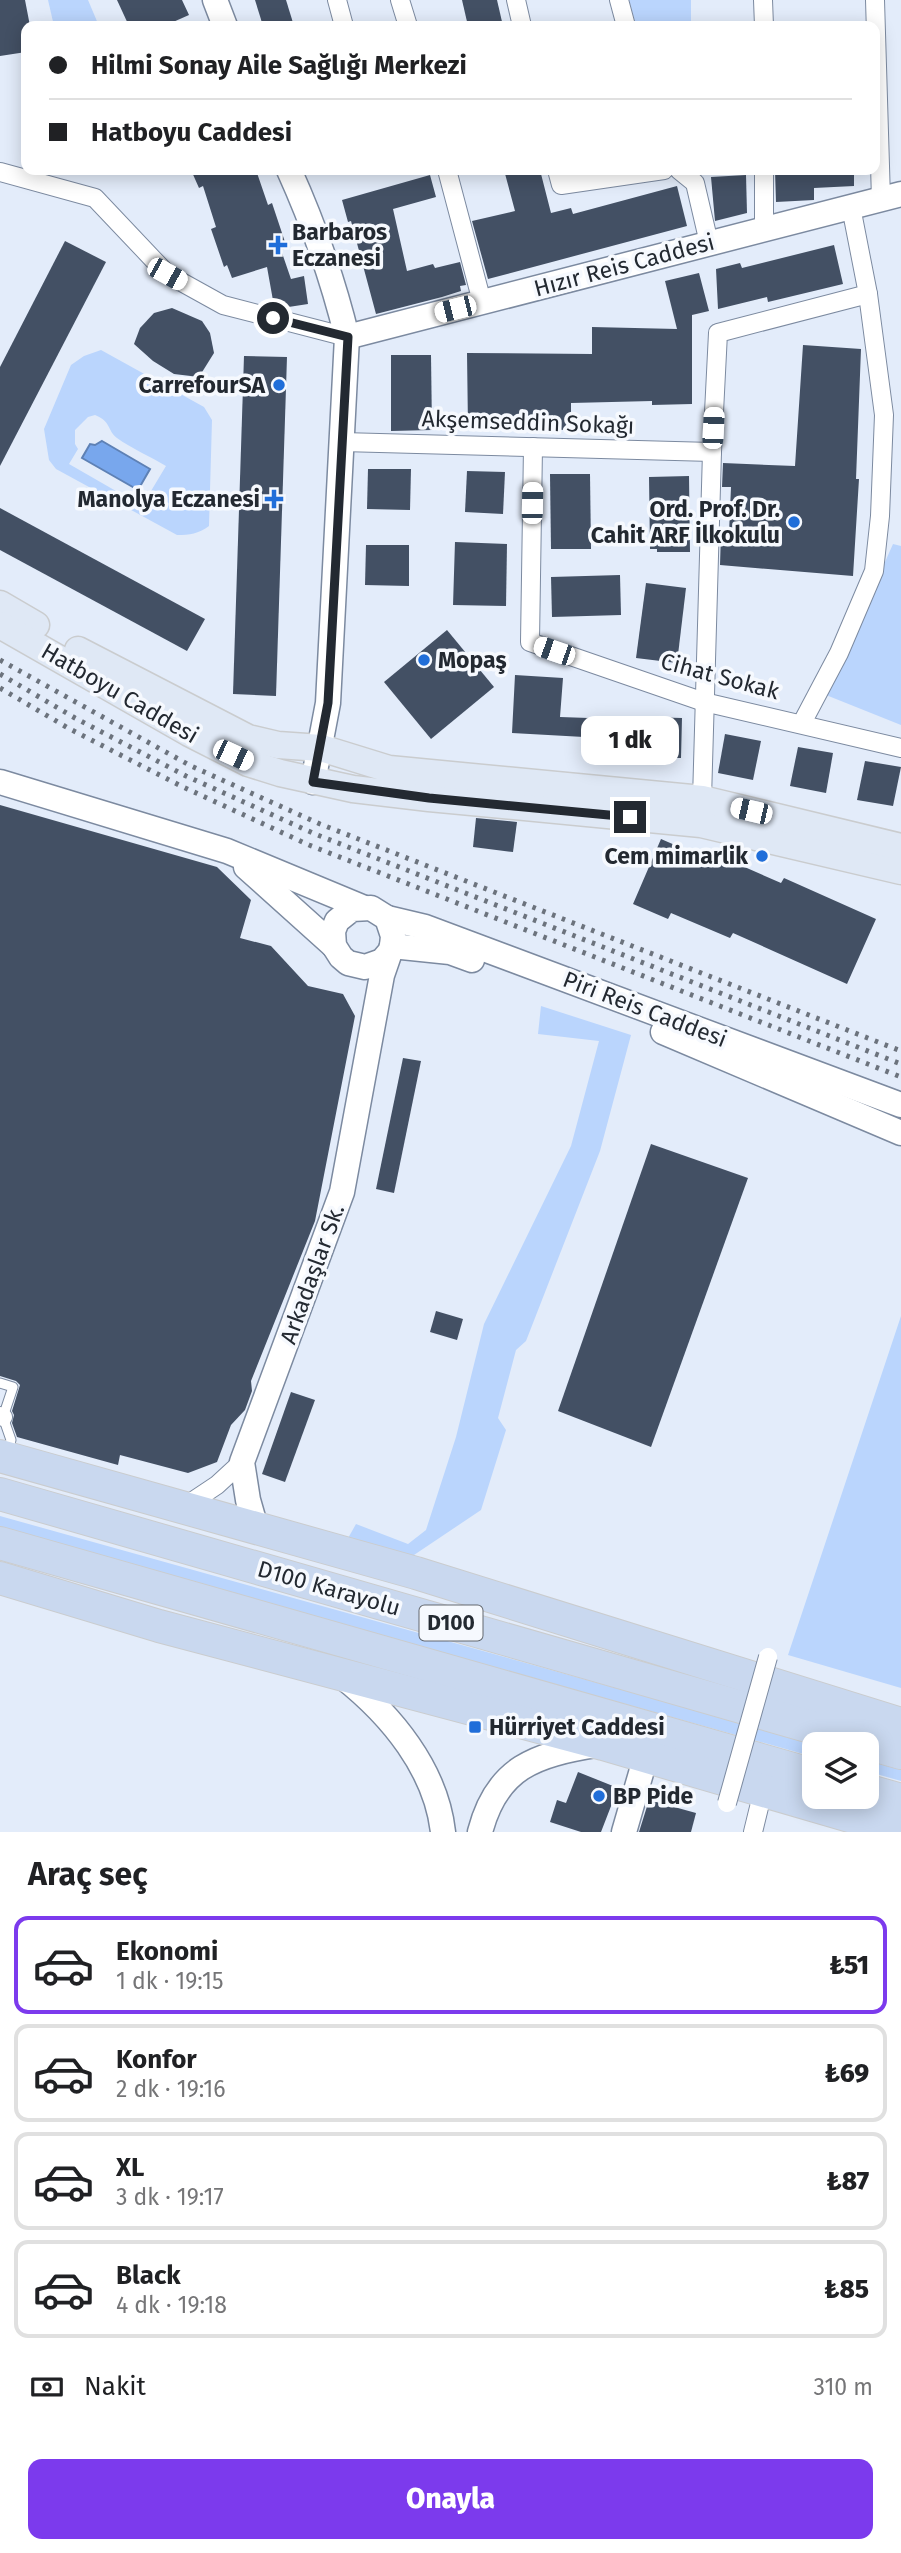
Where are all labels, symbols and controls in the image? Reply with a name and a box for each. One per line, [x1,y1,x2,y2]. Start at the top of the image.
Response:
text: Hilmi Sonay Aile Sağlığı Merkezi [91,50,467,81]
text: Hatboyu Caddesi [91,117,292,148]
place label: Barbaros Eczanesi [292,218,387,272]
street label: Hızır Reis Caddesi [531,227,717,303]
marker: Barbaros Eczanesi [270,237,286,253]
car [144,255,191,293]
car [433,294,478,324]
route start [257,302,289,334]
place label: CarrefourSA [139,371,265,399]
marker: CarrefourSA [271,377,287,393]
street label: Akşemseddin Sokağı [421,404,635,440]
car [702,406,725,450]
car [522,482,543,524]
place label: Manolya Eczanesi [78,485,260,513]
marker: Manolya Eczanesi [266,491,282,507]
place label: Ord. Prof. Dr. Cahit ARF İlkokulu [591,495,780,549]
marker: Ord. Prof. Dr. Cahit ARF İlkokulu [786,514,802,530]
car [531,634,578,668]
street label: Hatboyu Caddesi [36,637,204,749]
place label: Mopaş [438,646,507,675]
street label: Cihat Sokak [658,647,782,705]
marker: Mopaş [416,652,432,668]
callout: 1 dk [581,716,679,764]
text: 1 dk [609,726,651,754]
car [210,737,257,773]
car [729,796,774,826]
route end [614,801,646,833]
place label: Cem mimarlik [604,842,748,870]
marker: Cem mimarlik [754,848,770,864]
street label: Piri Reis Caddesi [559,965,731,1053]
street label: Arkadaşlar Sk. [274,1200,350,1348]
street label: D100 Karayolu [254,1554,404,1622]
road number: D100 [420,1606,482,1640]
place label: Hürriyet Caddesi [489,1713,665,1741]
marker: Hürriyet Caddesi [467,1719,483,1735]
map controls [802,1732,879,1809]
button: layers [802,1732,879,1809]
place label: BP Pide [613,1782,694,1810]
marker: BP Pide [591,1788,607,1804]
text: Araç seç [28,1855,148,1893]
icon: car [32,1934,95,1997]
text: Ekonomi [116,1936,218,1967]
text: ₺51 [829,1950,869,1981]
text: 1 dk · 19:15 [116,1967,223,1995]
icon: car [32,2042,95,2105]
text: Konfor [116,2044,197,2075]
text: ₺69 [825,2058,869,2089]
text: 2 dk · 19:16 [116,2075,226,2103]
icon: car [32,2150,95,2213]
text: XL [116,2152,144,2183]
text: ₺87 [826,2166,869,2197]
text: 3 dk · 19:17 [116,2183,224,2211]
icon: car [32,2258,95,2321]
text: Black [116,2260,181,2291]
text: ₺85 [824,2274,869,2305]
text: 4 dk · 19:18 [116,2291,227,2319]
icon: cash [28,2368,66,2406]
text: Nakit [84,2371,146,2402]
text: 310 m [813,2373,873,2401]
button: Onayla [28,2459,873,2539]

